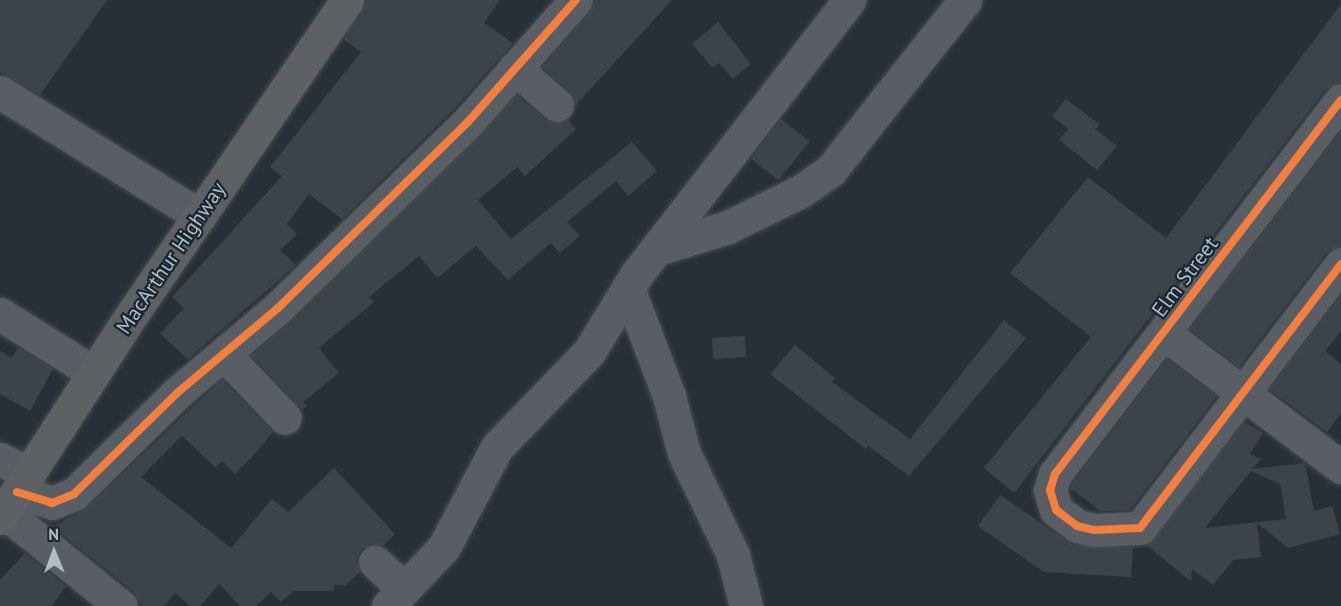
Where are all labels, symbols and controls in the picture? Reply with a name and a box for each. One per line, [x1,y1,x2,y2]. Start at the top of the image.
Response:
street label: MacArthur Highway [111,177,231,339]
street label: Elm Street [1147,232,1223,322]
north arrow [24,522,84,582]
text: N [48,524,59,544]

